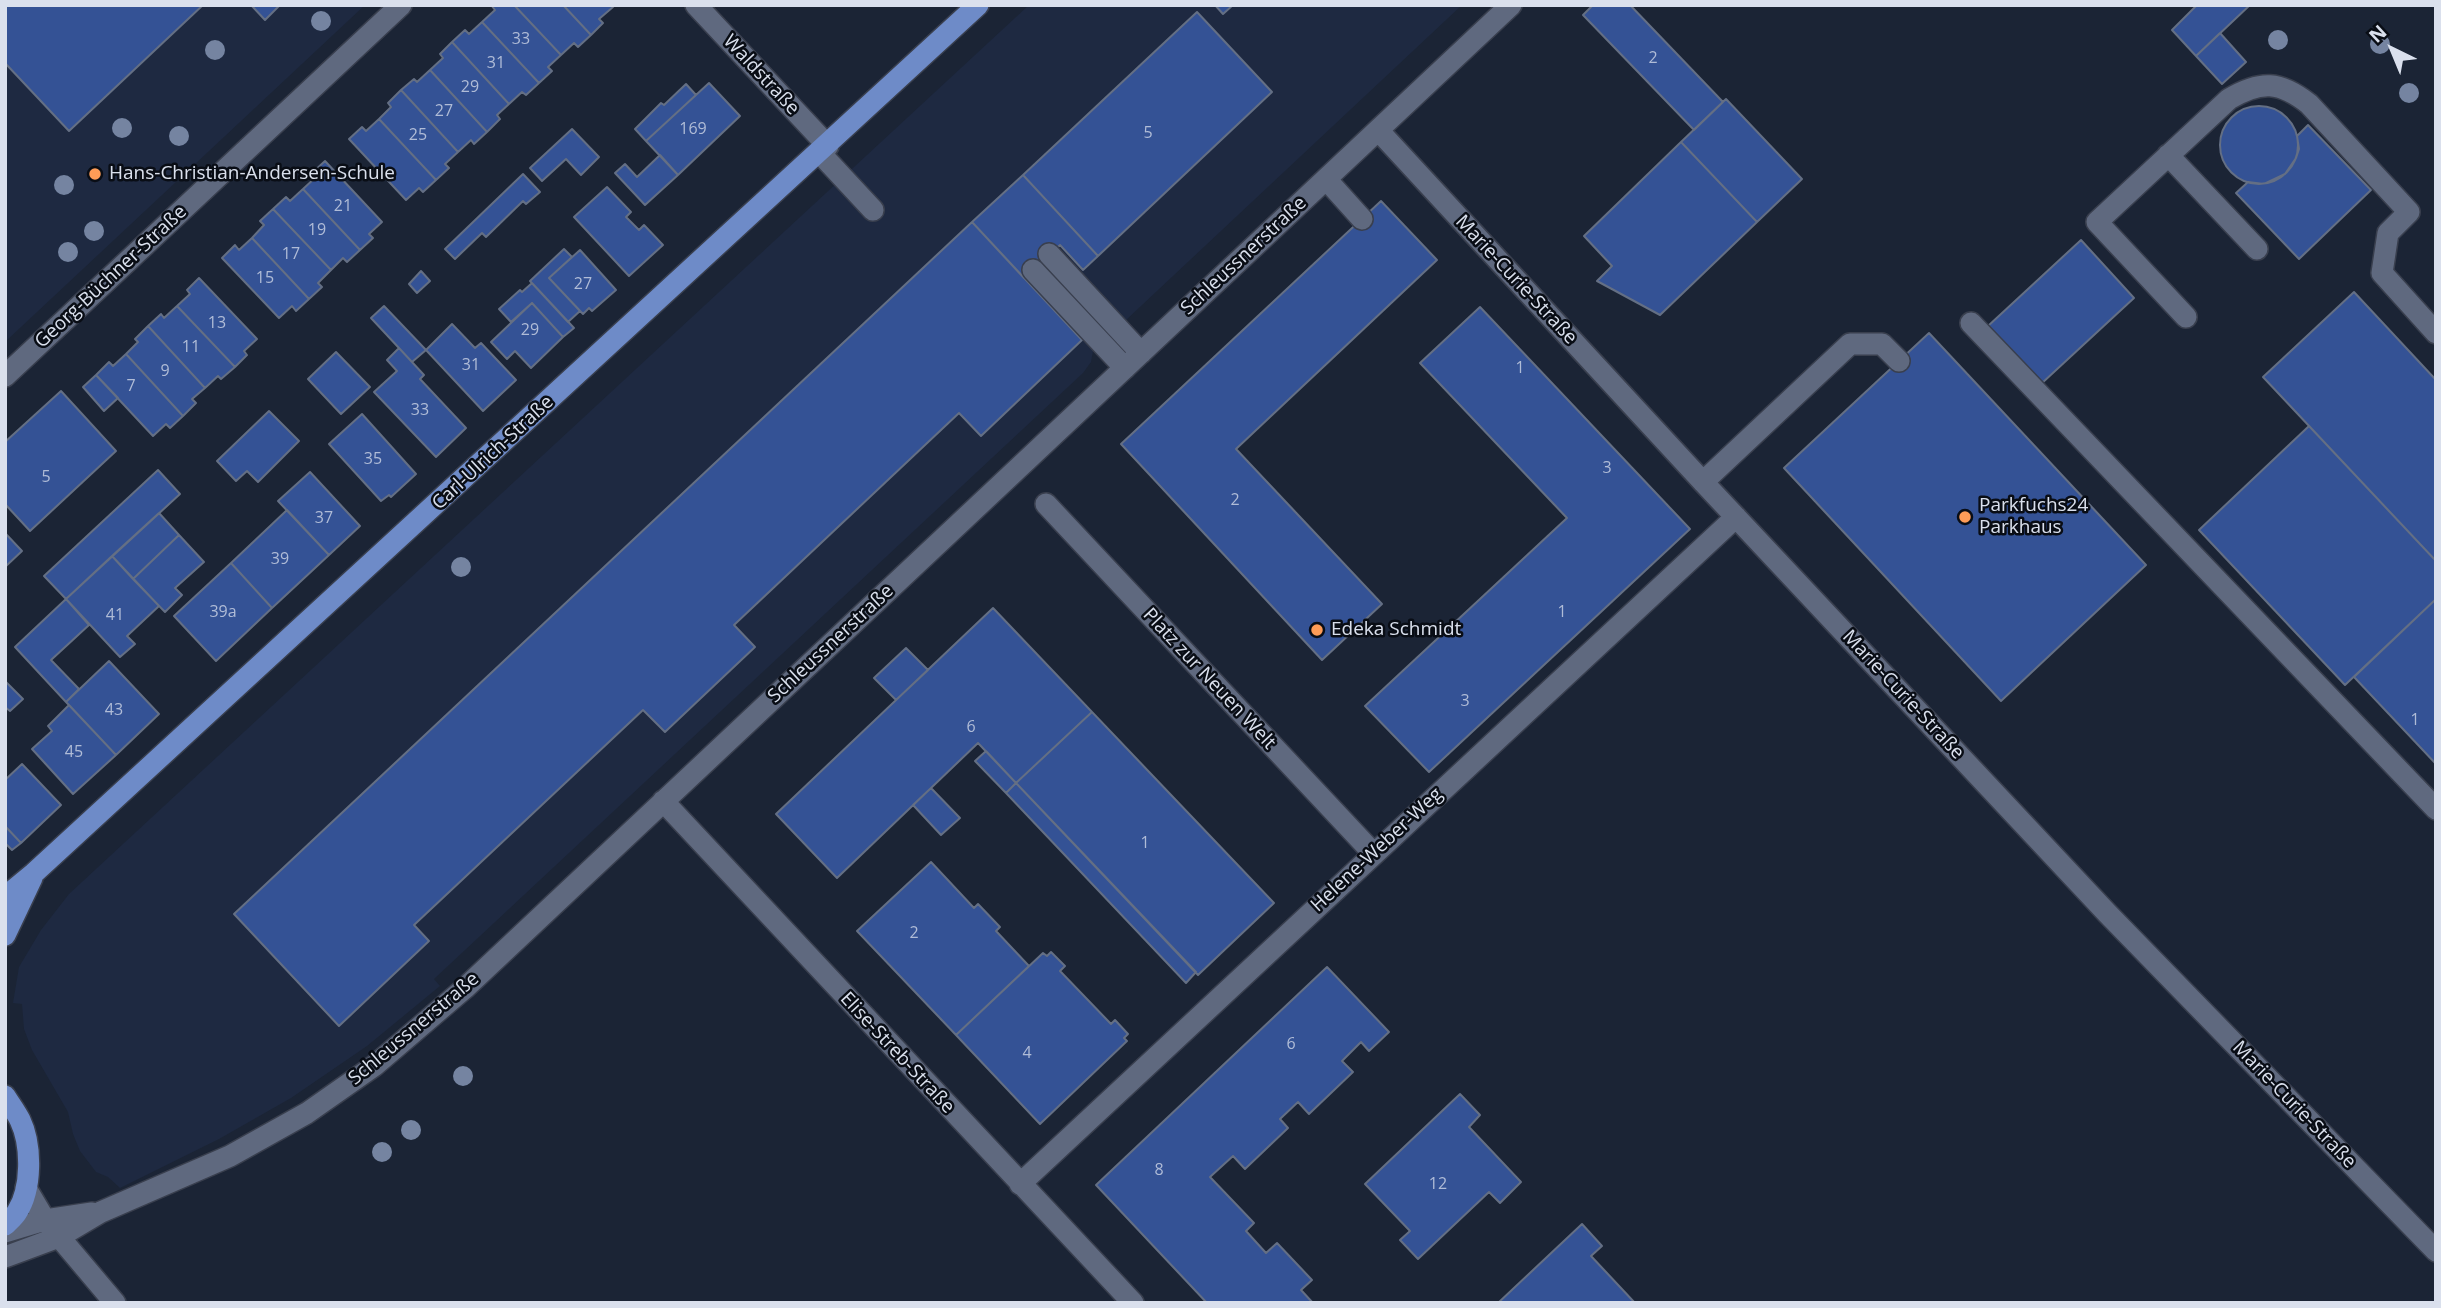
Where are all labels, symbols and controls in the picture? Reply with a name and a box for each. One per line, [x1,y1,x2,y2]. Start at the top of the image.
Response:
north arrow [2357,14,2427,84]
text: N [2363,19,2392,48]
house number: 33 [512,29,530,49]
street label: Waldstraße [718,30,804,120]
house number: 2 [1648,48,1658,68]
house number: 31 [487,53,505,73]
house number: 29 [461,77,479,97]
house number: 27 [435,101,453,121]
house number: 169 [679,119,707,139]
house number: 5 [1143,123,1153,143]
house number: 25 [409,125,427,145]
place label: Hans-Christian-Andersen-Schule [109,163,395,185]
marker: Hans-Christian-Andersen-Schule [87,166,103,182]
street label: Schleussnerstraße [1177,192,1311,320]
house number: 21 [334,196,352,216]
street label: Georg-Büchner-Straße [30,201,192,353]
street label: Marie-Curie-Straße [1450,211,1582,349]
house number: 19 [308,220,326,240]
house number: 17 [282,244,300,264]
house number: 15 [256,268,274,288]
house number: 27 [574,274,592,294]
house number: 13 [208,313,226,333]
house number: 29 [521,320,539,340]
house number: 11 [182,337,200,357]
house number: 31 [462,355,480,375]
house number: 1 [1515,358,1525,378]
house number: 9 [160,361,170,381]
house number: 7 [126,376,136,396]
street label: Carl-Ulrich-Straße [428,391,558,515]
house number: 33 [411,400,429,420]
house number: 35 [364,449,382,469]
house number: 3 [1602,458,1612,478]
house number: 5 [41,467,51,487]
house number: 2 [1230,490,1240,510]
place label: Parkfuchs24 Parkhaus [1979,495,2088,539]
house number: 37 [315,508,333,528]
marker: Parkfuchs24 Parkhaus [1957,509,1973,525]
house number: 39 [271,549,289,569]
street label: Schleussnerstraße [764,580,898,708]
house number: 39a [209,602,237,622]
house number: 1 [1557,602,1567,622]
street label: Platz zur Neuen Welt [1138,604,1280,754]
house number: 41 [106,605,124,625]
place label: Edeka Schmidt [1331,619,1461,641]
marker: Edeka Schmidt [1309,622,1325,638]
street label: Marie-Curie-Straße [1837,626,1969,764]
house number: 3 [1460,691,1470,711]
house number: 43 [105,700,123,720]
house number: 1 [2410,710,2420,730]
house number: 6 [966,717,976,737]
house number: 45 [65,742,83,762]
street label: Helene-Weber-Weg [1307,783,1447,917]
house number: 1 [1140,833,1150,853]
house number: 2 [909,923,919,943]
street label: Schleussnerstraße [344,968,484,1090]
street label: Elise-Streb-Straße [835,988,959,1118]
house number: 6 [1286,1034,1296,1054]
street label: Marie-Curie-Straße [2227,1037,2361,1173]
house number: 4 [1022,1043,1032,1063]
house number: 8 [1154,1160,1164,1180]
house number: 12 [1429,1174,1447,1194]

